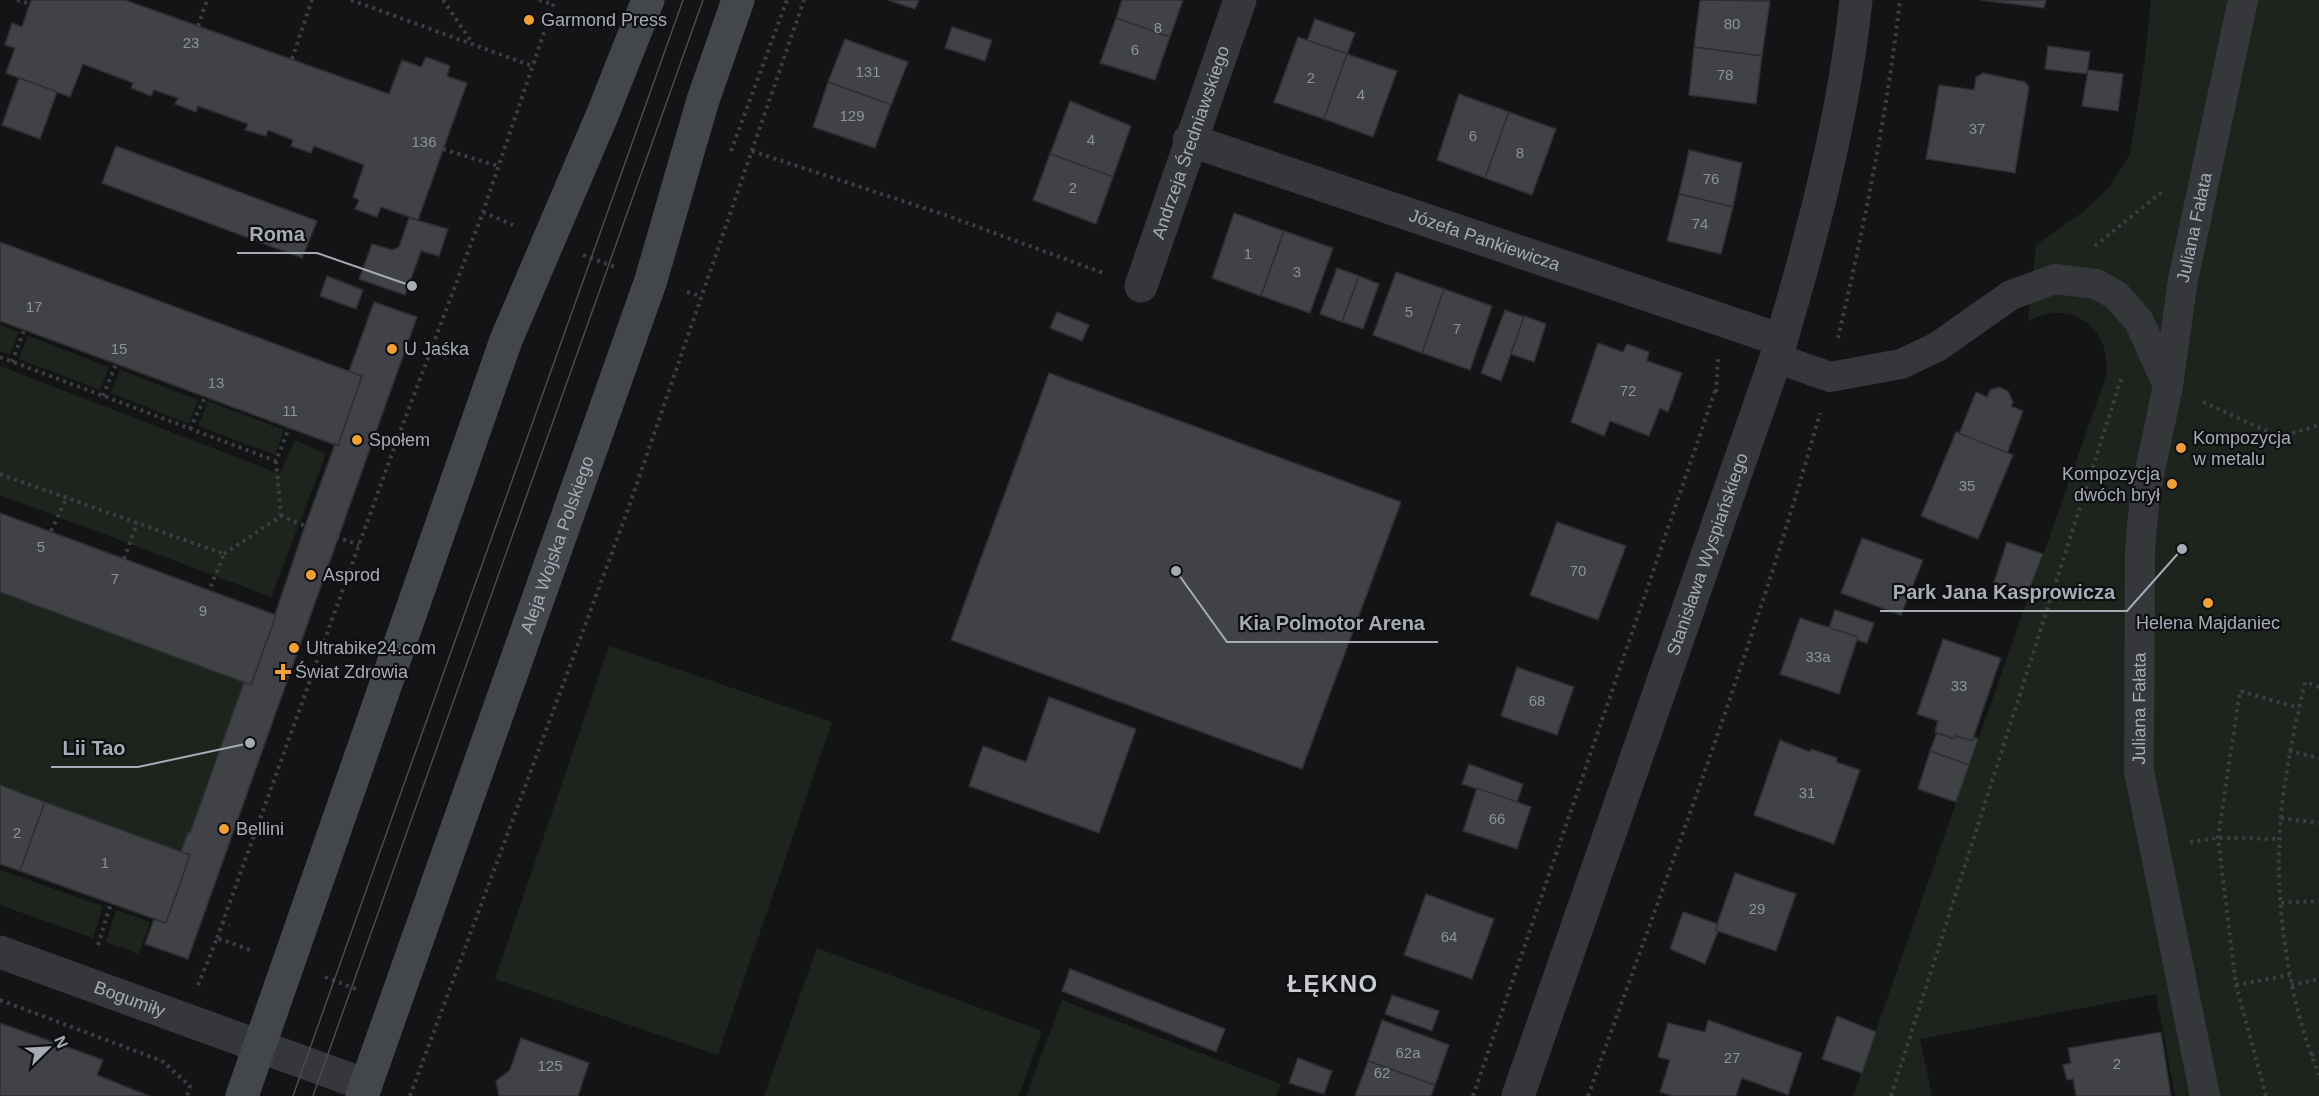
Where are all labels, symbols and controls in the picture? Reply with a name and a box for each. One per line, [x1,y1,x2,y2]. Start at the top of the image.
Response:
place label: Garmond Press [541,10,667,30]
marker: Garmond Press [522,13,536,27]
house number: 80 [1724,15,1740,32]
house number: 8 [1154,19,1162,36]
house number: 23 [183,34,199,51]
house number: 6 [1131,41,1139,58]
street label: Andrzeja Średniawskiego [1148,43,1233,242]
house number: 131 [855,63,881,80]
house number: 78 [1717,66,1733,83]
house number: 2 [1307,69,1315,86]
house number: 4 [1357,86,1365,103]
house number: 129 [839,107,865,124]
house number: 37 [1969,120,1985,137]
house number: 6 [1469,127,1477,144]
house number: 4 [1087,131,1095,148]
house number: 136 [411,133,437,150]
house number: 8 [1516,144,1524,161]
house number: 76 [1703,170,1719,187]
street label: Juliana Fałata [2173,170,2216,284]
house number: 2 [1069,179,1077,196]
street label: Józefa Pankiewicza [1406,205,1564,275]
callout: Roma [237,215,317,253]
house number: 74 [1692,215,1708,232]
text: Roma [249,223,306,245]
house number: 1 [1244,245,1252,262]
house number: 3 [1293,263,1301,280]
house number: 17 [26,298,42,315]
house number: 5 [1405,303,1413,320]
house number: 7 [1453,320,1461,337]
place label: U Jaśka [404,339,470,359]
house number: 15 [111,340,127,357]
marker: U Jaśka [385,342,399,356]
house number: 13 [208,374,224,391]
house number: 72 [1620,382,1636,399]
house number: 11 [282,402,298,419]
place label: Kompozycja w metalu [2192,428,2292,469]
place label: Społem [369,430,430,450]
marker: Społem [350,433,364,447]
marker: Kompozycja w metalu [2174,441,2188,455]
street label: Stanisława Wyspiańskiego [1663,450,1752,658]
street label: Aleja Wojska Polskiego [517,453,598,636]
place label: Kompozycja dwóch brył [2062,464,2161,505]
house number: 35 [1959,477,1975,494]
marker: Kompozycja dwóch brył [2165,477,2179,491]
house number: 5 [37,538,45,555]
house number: 70 [1570,562,1586,579]
place label: Asprod [323,565,380,585]
marker: Asprod [304,568,318,582]
house number: 7 [111,570,119,587]
callout: Park Jana Kasprowicza [1880,573,2127,611]
text: Park Jana Kasprowicza [1893,581,2116,603]
marker: Helena Majdaniec [2201,596,2215,610]
house number: 9 [199,602,207,619]
callout: Kia Polmotor Arena [1227,604,1438,642]
text: Kia Polmotor Arena [1239,612,1426,634]
place label: Helena Majdaniec [2136,613,2280,633]
place label: Ultrabike24.com [306,638,436,658]
marker: Ultrabike24.com [287,641,301,655]
house number: 33a [1805,648,1831,665]
street label: Juliana Fałata [2129,652,2150,765]
place label: Świat Zdrowia [295,661,409,682]
marker: Świat Zdrowia [276,665,290,679]
house number: 33 [1951,677,1967,694]
house number: 68 [1529,692,1545,709]
callout: Lii Tao [51,729,138,767]
text: Lii Tao [63,737,125,759]
house number: 31 [1799,784,1815,801]
house number: 66 [1489,810,1505,827]
place label: Bellini [236,819,284,839]
marker: Bellini [217,822,231,836]
house number: 2 [13,824,21,841]
house number: 1 [101,854,109,871]
house number: 29 [1749,900,1765,917]
house number: 64 [1441,928,1457,945]
district label: ŁĘKNO [1287,970,1379,997]
street label: Bogumiły [91,977,168,1021]
north arrow [18,1018,78,1078]
text: N [51,1033,71,1051]
house number: 62a [1395,1044,1421,1061]
house number: 27 [1724,1049,1740,1066]
house number: 2 [2113,1055,2121,1072]
house number: 125 [537,1057,563,1074]
house number: 62 [1374,1064,1390,1081]

